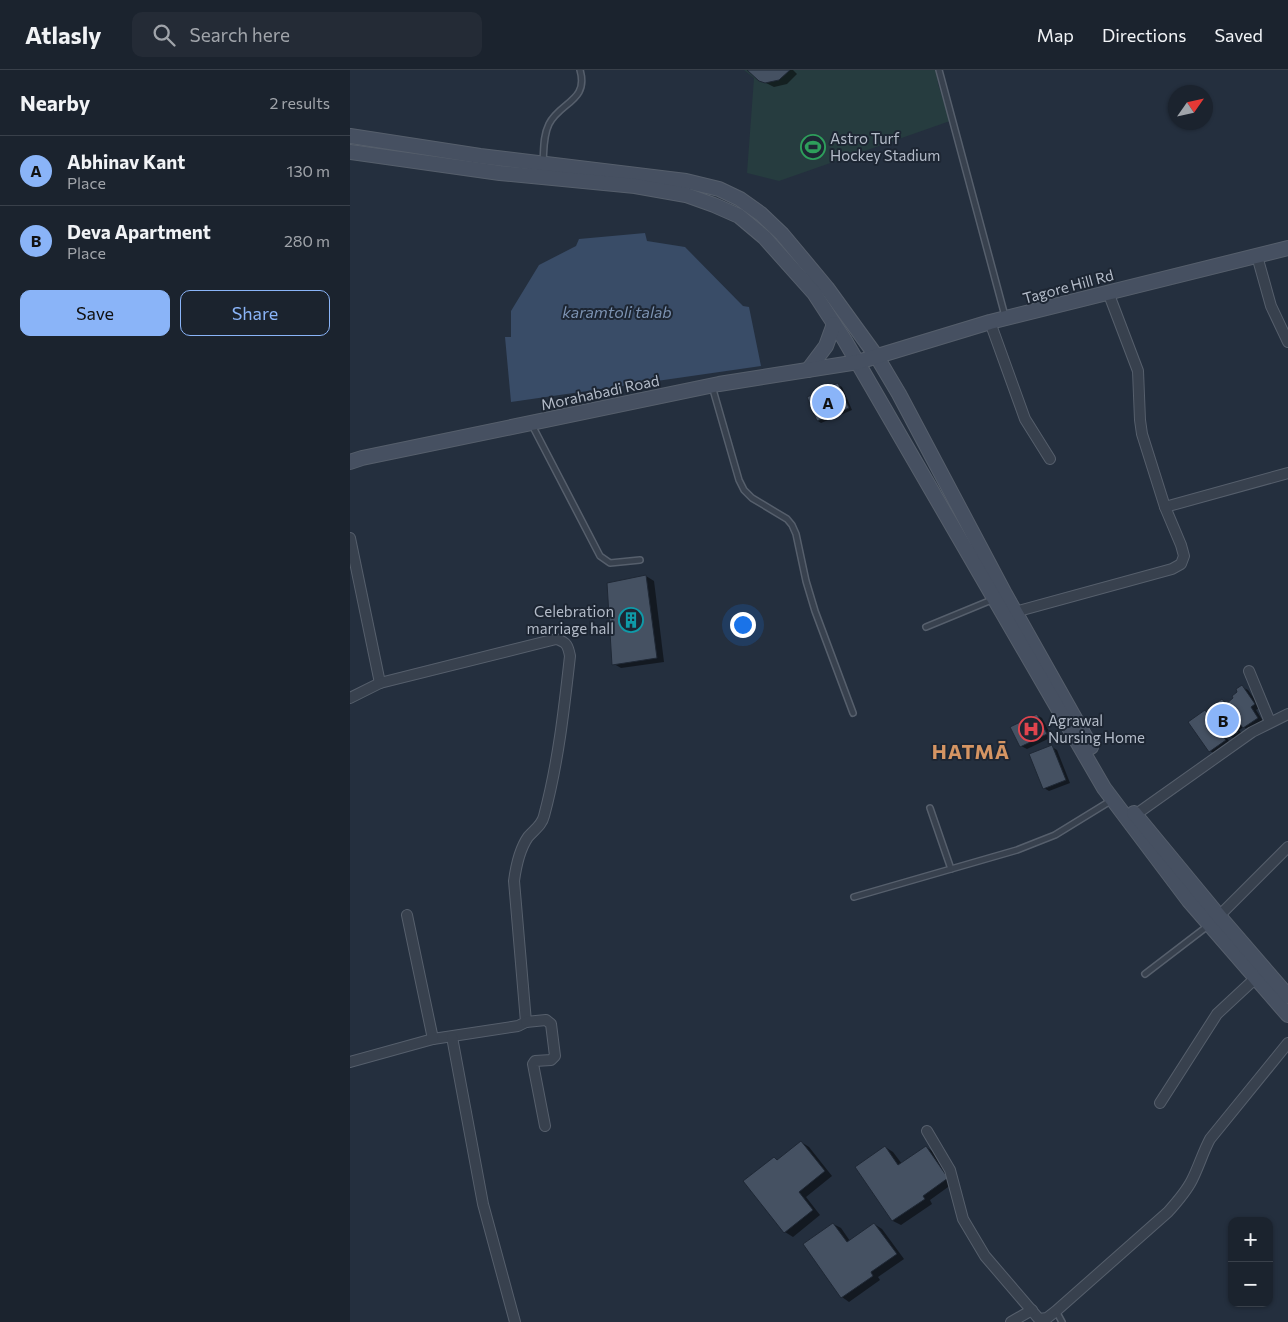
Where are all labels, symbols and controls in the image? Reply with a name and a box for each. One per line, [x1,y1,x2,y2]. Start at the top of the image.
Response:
search box [132,12,482,57]
text: Atlasly [25,20,102,49]
icon: search [150,21,178,49]
text: Search here [190,23,290,46]
text: Map [1037,24,1074,46]
text: Directions [1102,24,1186,46]
text: Saved [1214,24,1263,46]
north arrow [1168,85,1213,130]
text: Nearby [20,90,90,115]
text: 2 results [269,93,330,112]
place label: Astro Turf Hockey Stadium [830,129,940,164]
sports icon: Astro Turf Hockey Stadium [800,134,826,160]
text: Abhinav Kant [67,150,185,173]
text: A [30,161,42,180]
text: 130 m [287,161,330,180]
text: Place [67,173,106,192]
text: Deva Apartment [67,220,211,243]
text: B [31,231,41,250]
text: 280 m [284,231,330,250]
text: Place [67,243,106,262]
street label: Tagore Hill Rd [1021,265,1115,307]
button: Save [20,290,170,336]
button: Share [180,290,330,336]
water label: karamtoli talab [562,302,672,321]
street label: Morahabadi Road [539,371,661,413]
pin: A [812,383,844,421]
place label: Celebration marriage hall [527,602,614,637]
building icon: Celebration marriage hall [618,607,644,633]
your location [730,612,756,638]
pin: B [1207,701,1239,739]
place label: Agrawal Nursing Home [1048,711,1145,746]
hospital icon: Agrawal Nursing Home [1018,716,1044,742]
district label: HATMĀ [932,739,1010,763]
map controls [1228,1217,1273,1307]
button: + [1228,1217,1273,1262]
button: − [1228,1262,1273,1307]

